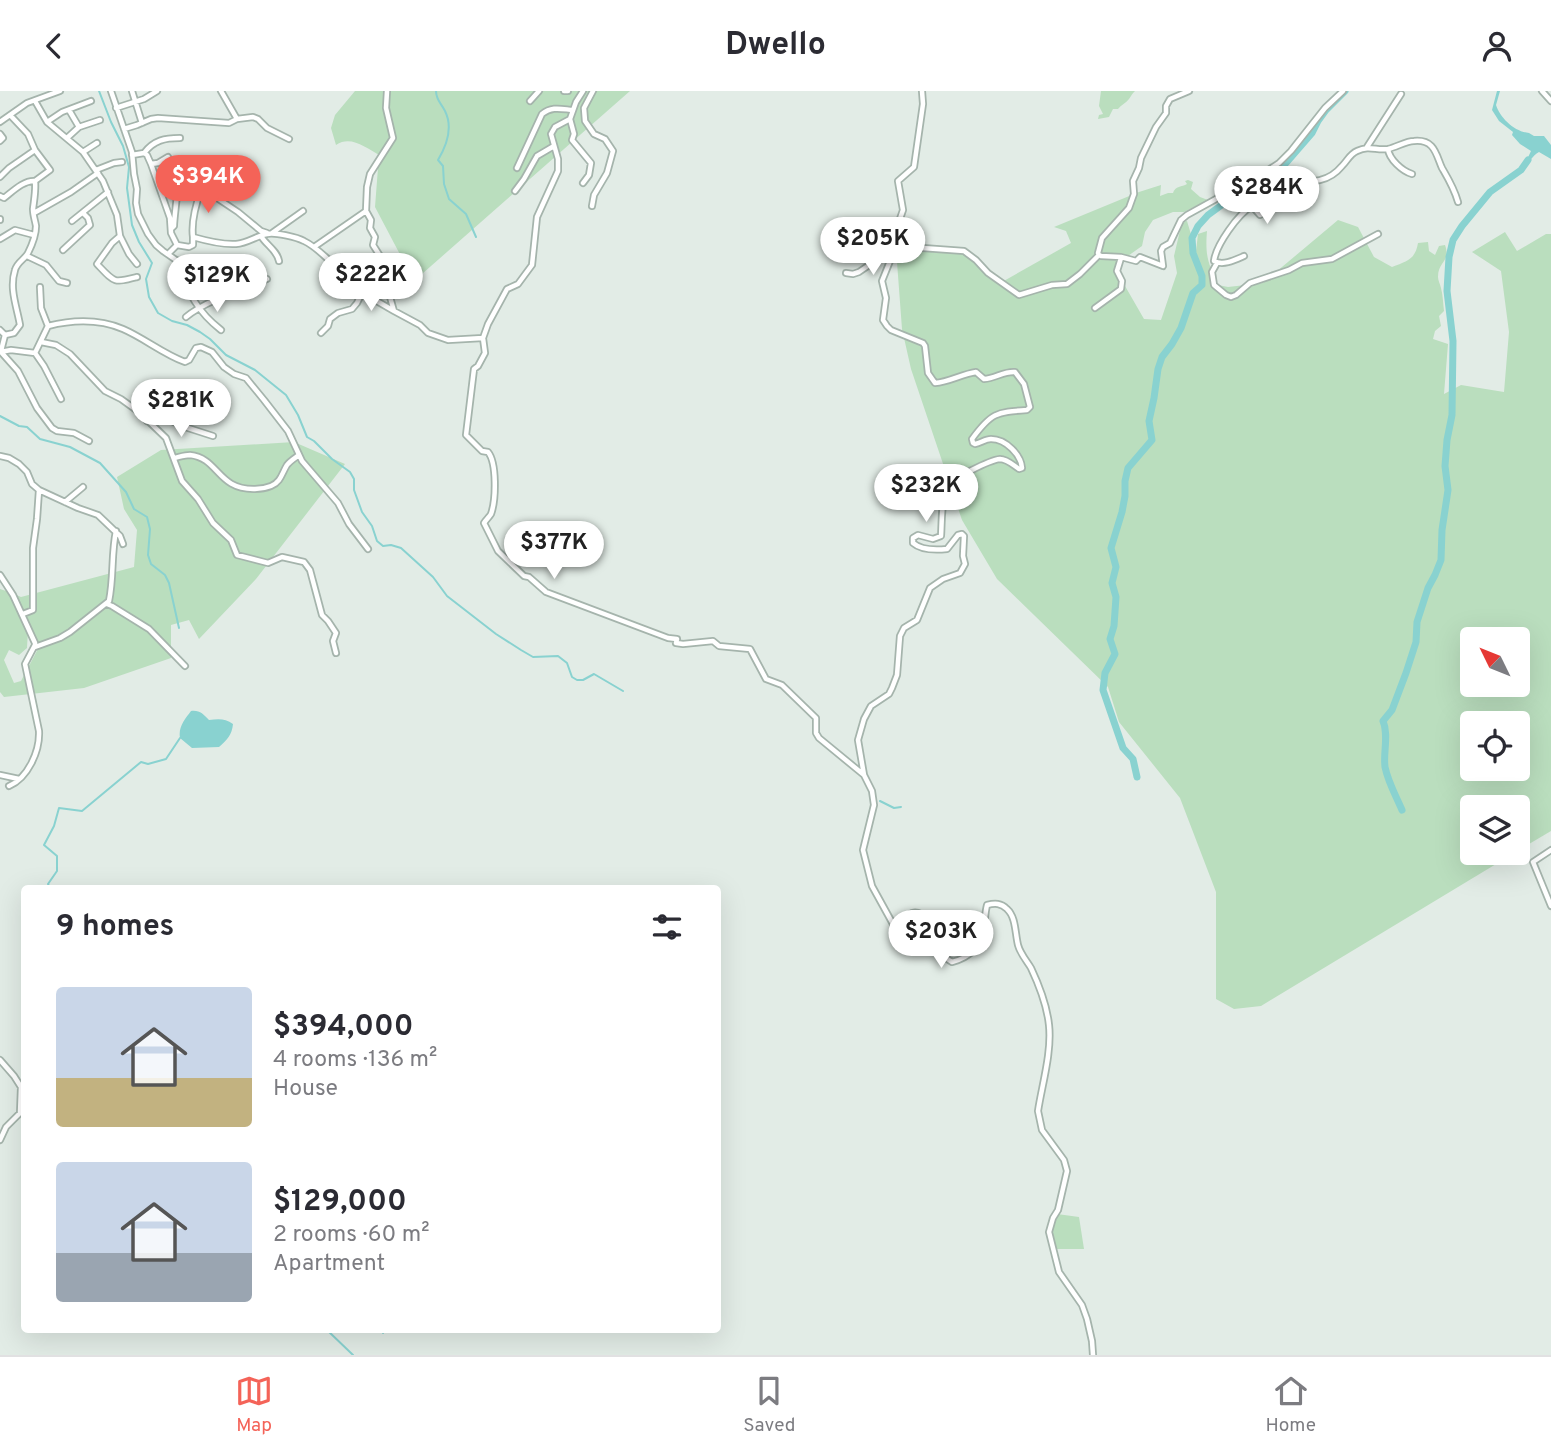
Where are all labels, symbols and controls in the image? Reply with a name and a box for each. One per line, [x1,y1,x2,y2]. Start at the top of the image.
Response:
text: Dwello [725,26,826,66]
icon: back [35,27,73,65]
icon: person [1478,27,1516,65]
pin: $394K [159,155,257,215]
text: $394K [172,163,244,192]
pin: $284K [1218,167,1316,226]
text: $284K [1230,174,1304,203]
pin: $205K [824,218,922,277]
text: $205K [836,225,910,254]
pin: $222K [322,253,420,313]
pin: $129K [168,255,266,314]
text: $222K [335,261,407,290]
text: $129K [183,262,251,291]
pin: $281K [132,379,230,439]
text: $281K [147,387,215,416]
pin: $232K [877,465,975,524]
text: $232K [890,472,962,501]
pin: $377K [505,521,603,581]
text: $377K [520,529,588,558]
north arrow [1460,627,1530,697]
map controls [1460,627,1530,865]
button: locate [1460,711,1530,781]
button: layers [1460,795,1530,865]
icon: filters [648,908,686,946]
text: 9 homes [56,909,174,946]
pin: $203K [892,911,990,970]
text: $203K [904,918,978,947]
text: $394,000 [273,1009,414,1046]
icon: home [112,1015,196,1099]
text: 4 rooms · 136 m² [273,1046,437,1075]
text: House [273,1075,338,1104]
text: $129,000 [273,1184,407,1221]
icon: home [112,1190,196,1274]
text: 2 rooms · 60 m² [273,1221,430,1250]
text: Apartment [273,1250,385,1279]
tab: Map [235,1372,273,1438]
tab: Saved [743,1372,795,1438]
tab: Home [1265,1372,1316,1438]

